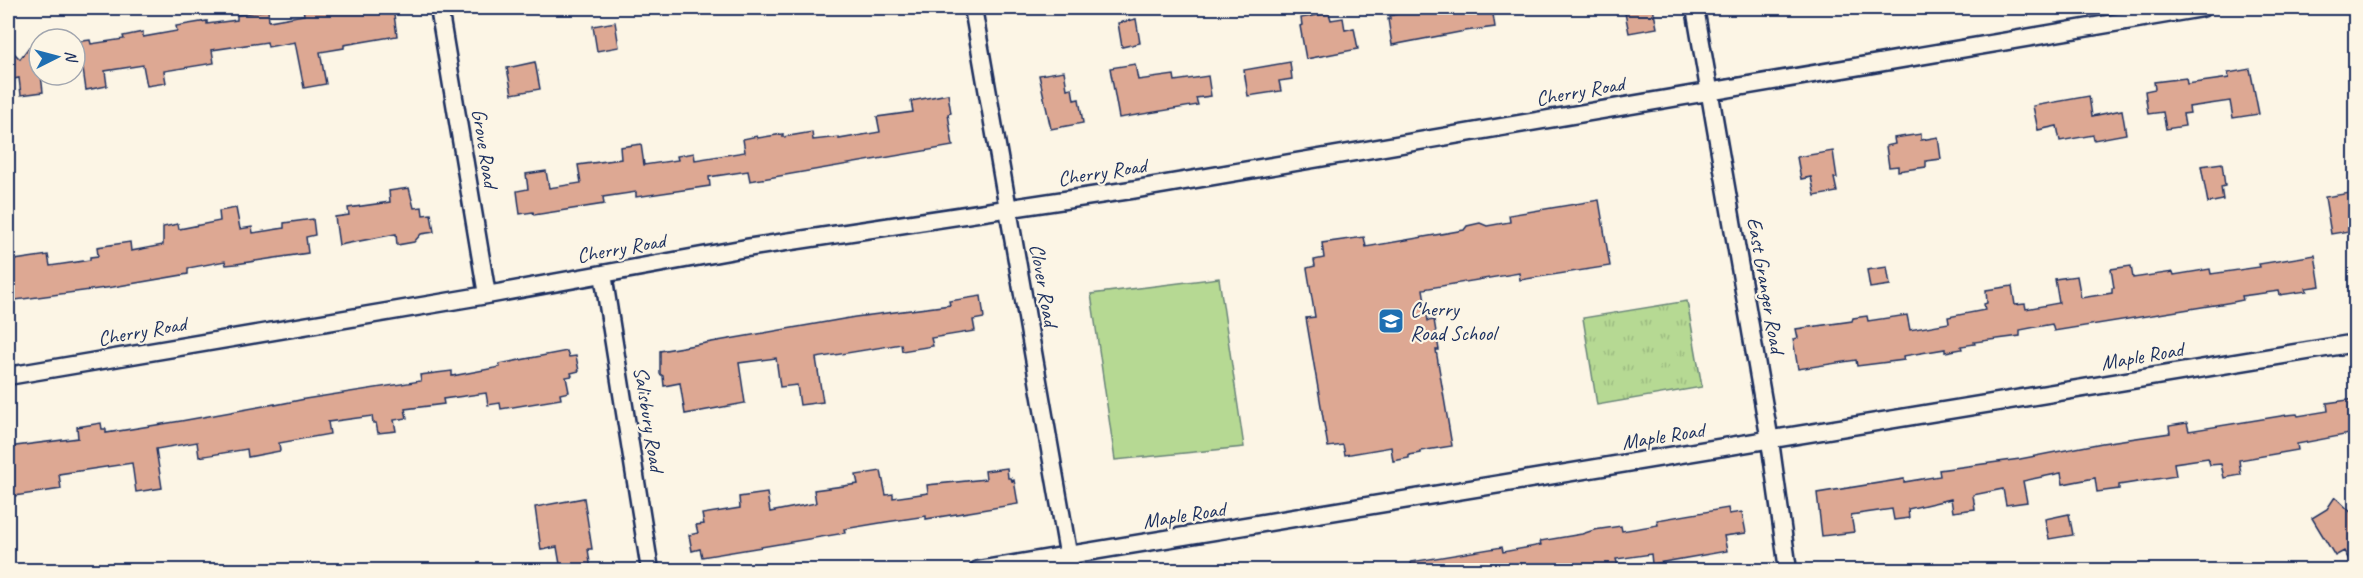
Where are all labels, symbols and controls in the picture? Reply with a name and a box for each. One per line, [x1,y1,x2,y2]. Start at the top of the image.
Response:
north arrow [27,27,87,87]
text: N [60,50,82,65]
street label: Cherry Road [1534,70,1630,112]
street label: Grove Road [466,107,504,192]
street label: Cherry Road [1056,152,1152,192]
street label: East Granger Road [1741,215,1791,359]
street label: Cherry Road [575,227,671,269]
street label: Clover Road [1024,242,1065,332]
place label: Cherry Road School [1410,296,1499,346]
school or university icon: Cherry Road School [1376,306,1406,336]
street label: Cherry Road [96,310,192,352]
street label: Maple Road [2099,336,2188,376]
street label: Salisbury Road [628,365,671,476]
street label: Maple Road [1620,416,1709,455]
street label: Maple Road [1141,495,1230,534]

